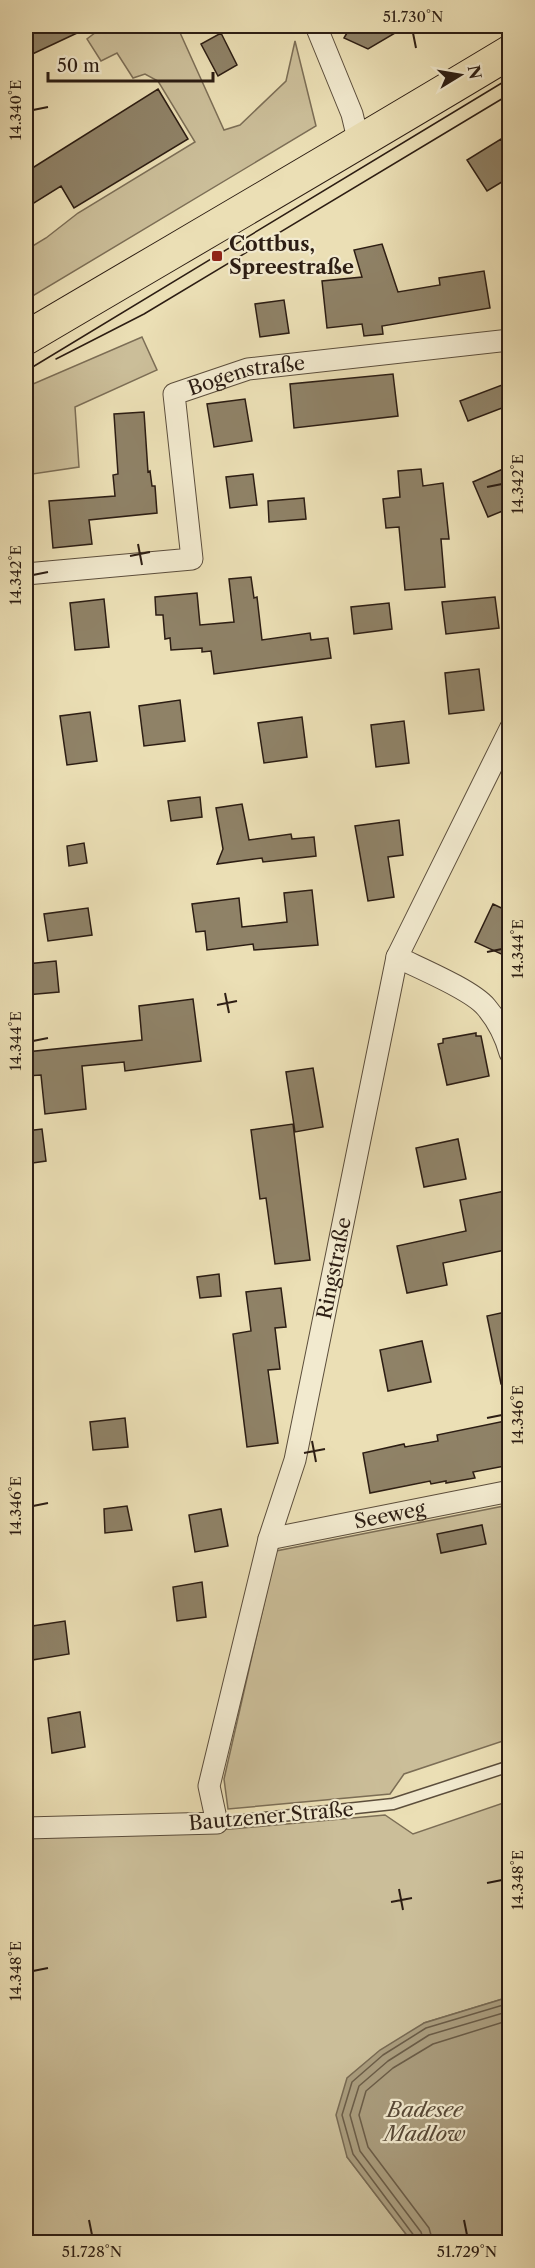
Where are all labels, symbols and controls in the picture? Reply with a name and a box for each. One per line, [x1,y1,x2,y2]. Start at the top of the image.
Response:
text: 51.730°N [383,7,443,26]
scale bar [48,45,213,83]
north arrow [430,45,490,105]
text: 50 m [57,55,100,77]
text: N [464,63,486,81]
text: 14.340°E [6,80,25,140]
place label: Cottbus, Spreestraße [229,232,354,279]
marker: Cottbus, Spreestraße [210,249,224,263]
street label: Bogenstraße [185,351,306,400]
text: 14.342°E [508,454,527,514]
text: 14.342°E [6,545,25,605]
text: 14.344°E [508,919,527,979]
text: 14.344°E [6,1011,25,1071]
street label: Ringstraße [312,1215,356,1321]
text: 14.346°E [508,1385,527,1445]
text: 14.346°E [6,1476,25,1536]
street label: Seeweg [352,1496,428,1534]
street label: Bautzener Straße [188,1797,354,1835]
text: 14.348°E [508,1850,527,1910]
text: 14.348°E [6,1941,25,2001]
water label: Badesee Madlow [381,2097,466,2146]
text: 51.728°N [62,2242,122,2261]
text: 51.729°N [437,2242,497,2261]

